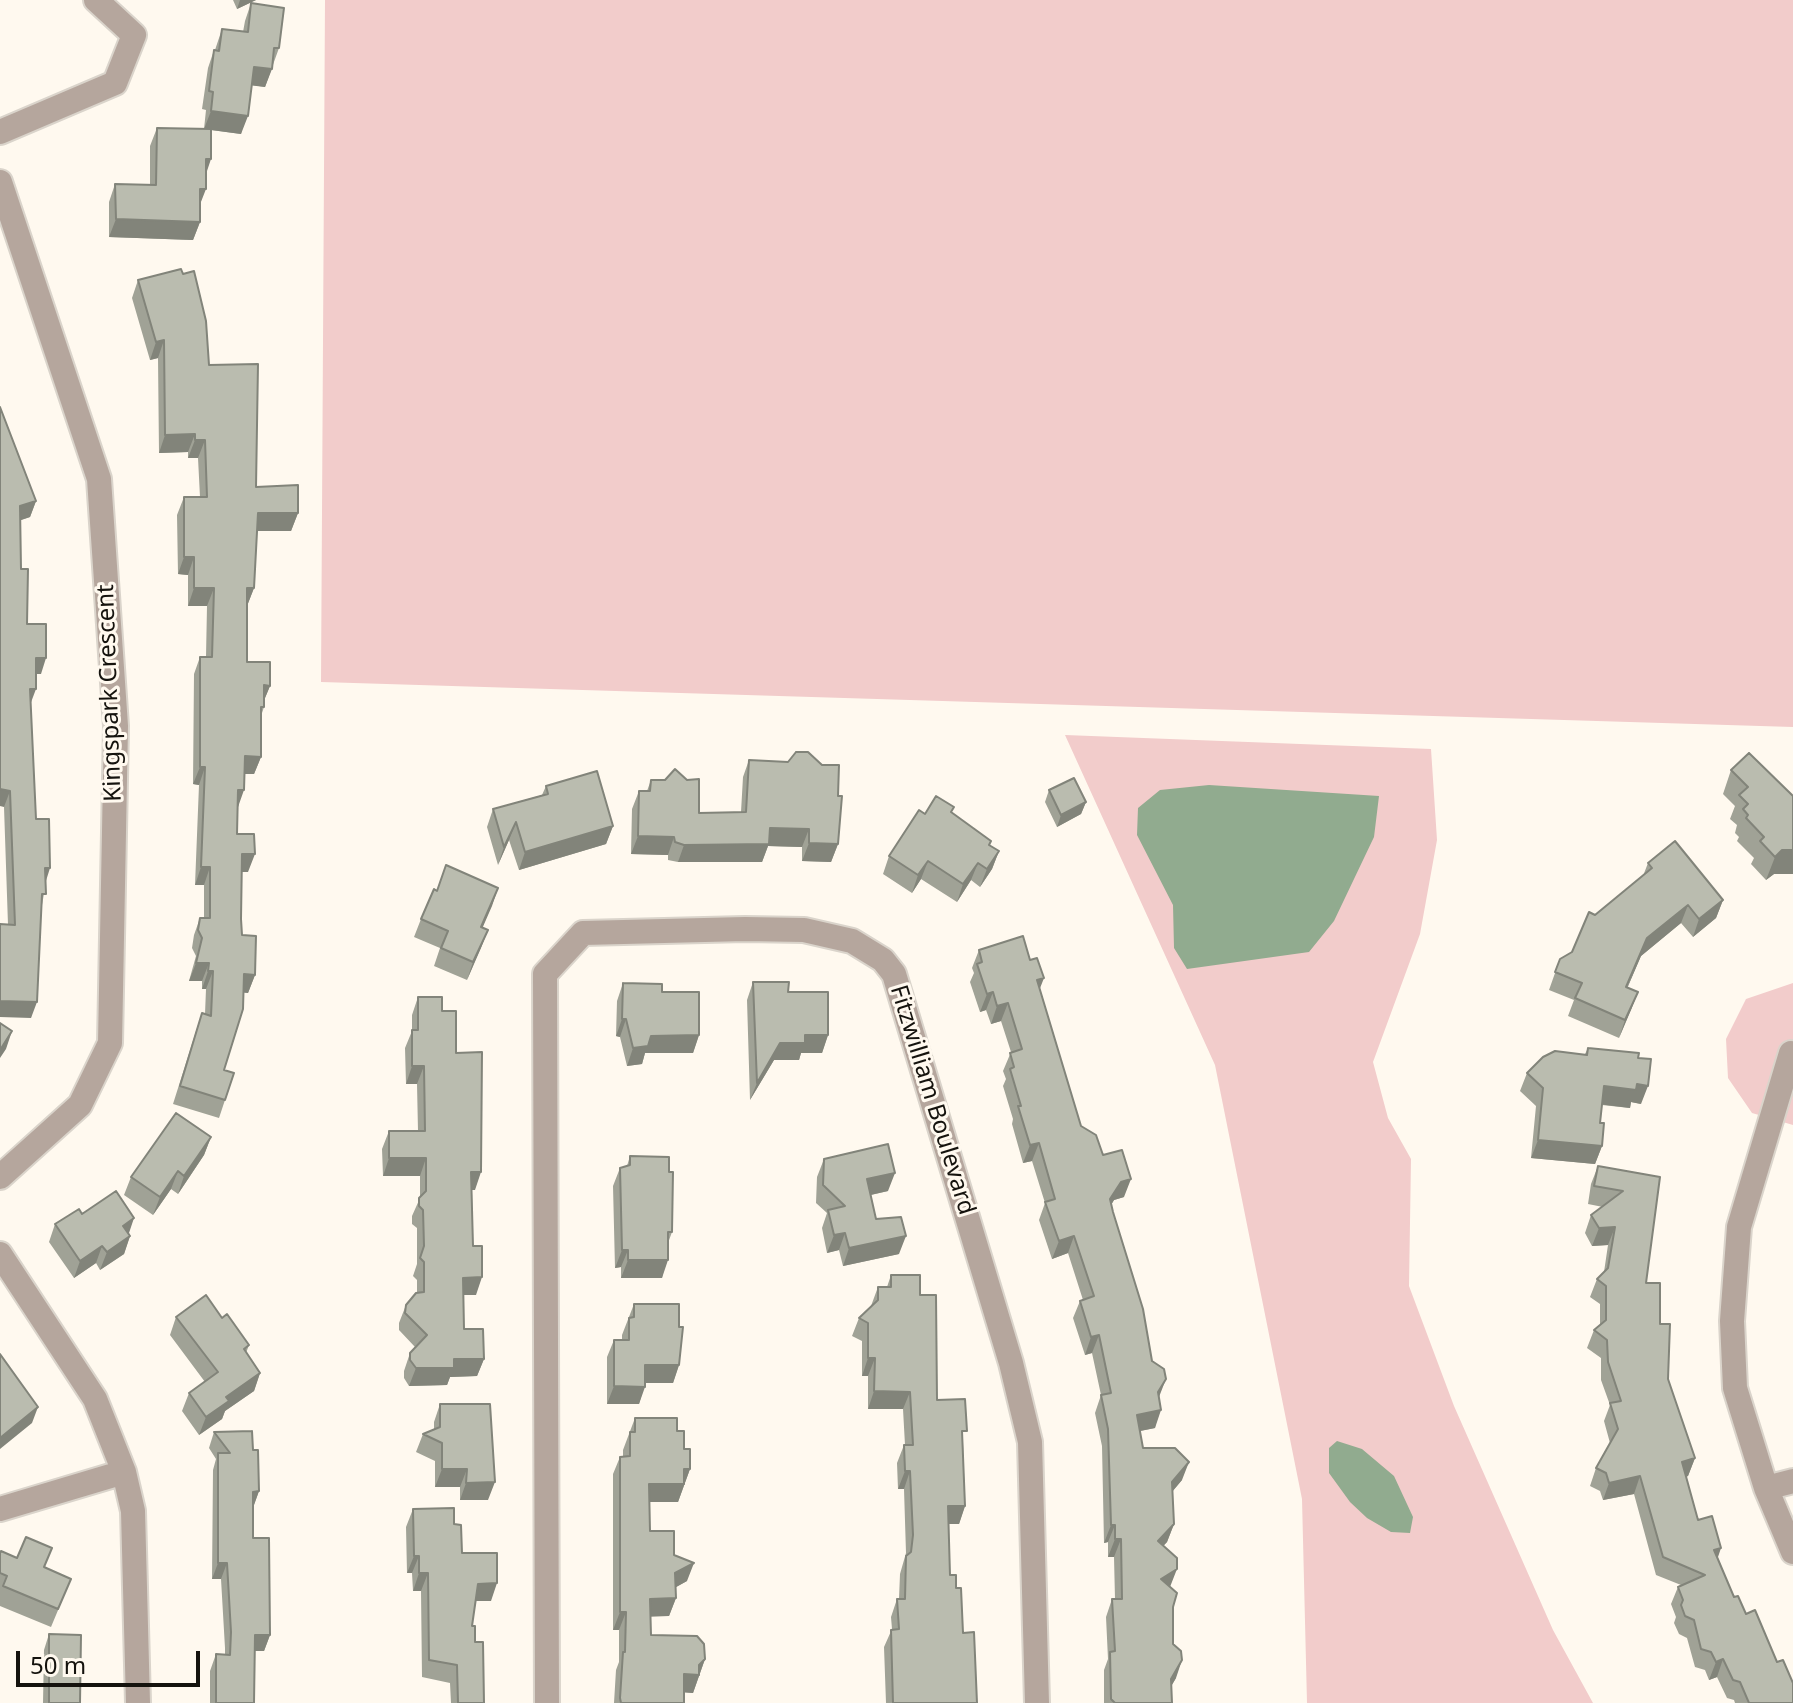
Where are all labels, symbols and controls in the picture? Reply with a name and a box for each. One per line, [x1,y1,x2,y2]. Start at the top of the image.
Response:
street label: Kingspark Crescent [92,584,128,802]
street label: Fitzwilliam Boulevard [883,982,981,1218]
scale bar [20,1635,204,1685]
text: 50 m [30,1648,86,1681]

